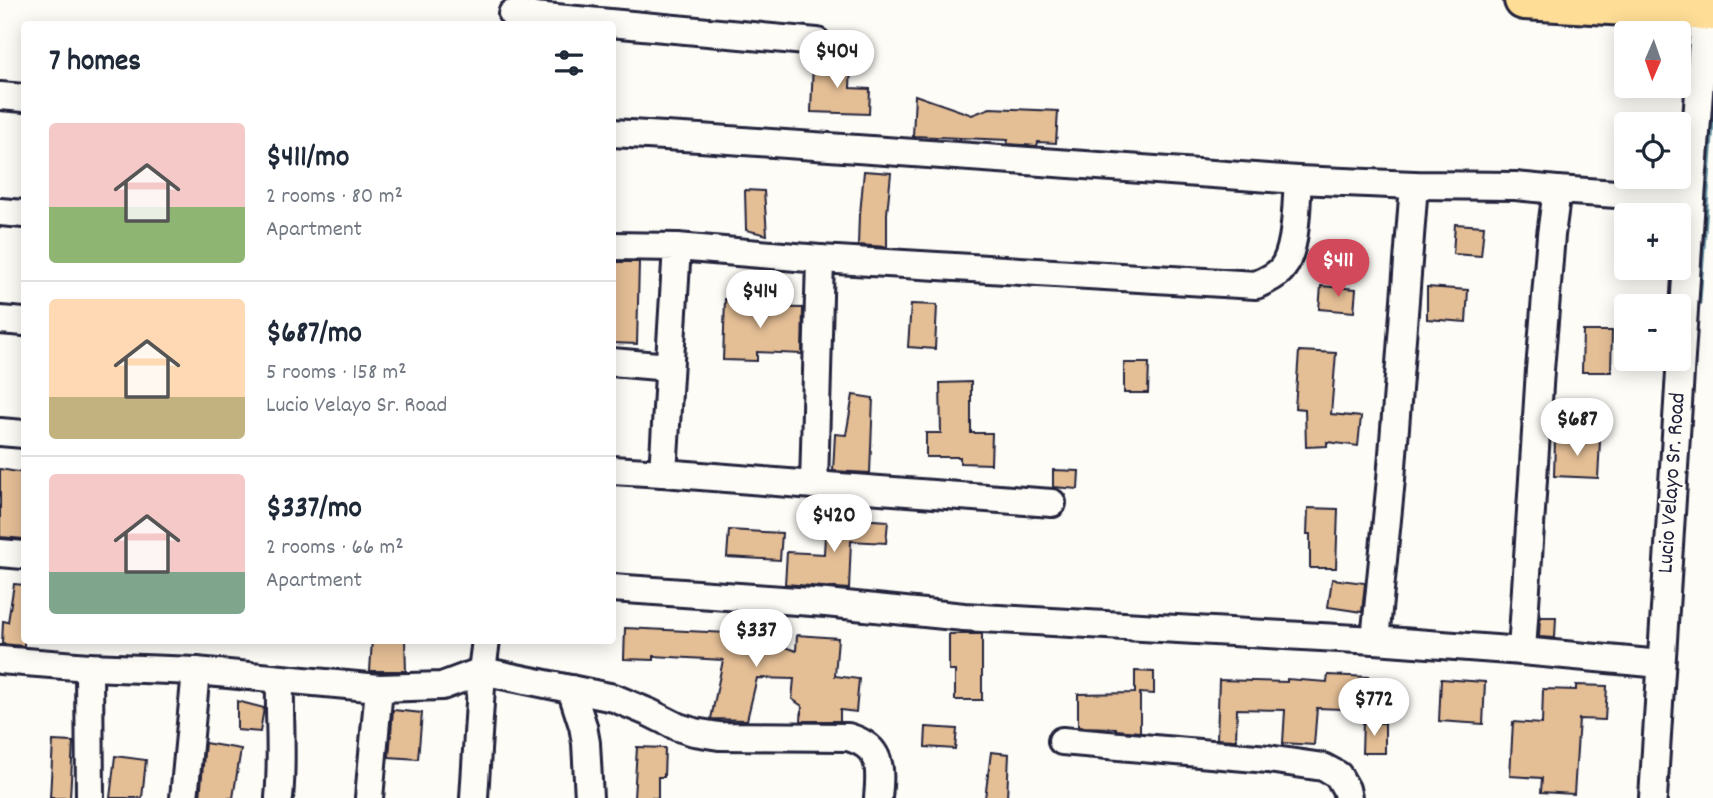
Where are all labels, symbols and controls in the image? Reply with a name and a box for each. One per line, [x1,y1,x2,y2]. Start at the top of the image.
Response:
north arrow [1614,21,1690,98]
map controls [1614,21,1691,371]
pin: $404 [796,31,878,90]
text: $404 [815,36,859,69]
text: 7 homes [49,42,141,85]
icon: filters [550,44,588,82]
button: locate [1614,112,1691,189]
text: $411/mo [266,138,349,181]
icon: home [105,151,189,235]
text: 2 rooms · 80 m² [266,181,403,214]
button: + [1614,203,1691,280]
text: Apartment [266,214,362,247]
pin: $411 [1297,240,1379,299]
text: $411 [1322,245,1354,278]
pin: $414 [719,270,801,330]
text: $414 [742,276,778,309]
button: − [1614,294,1691,371]
text: $687/mo [266,314,362,357]
icon: home [105,327,189,411]
text: 5 rooms · 158 m² [266,357,407,390]
text: Lucio Velayo Sr. Road [266,390,447,423]
street label: Lucio Velayo Sr. Road [1650,391,1696,575]
pin: $687 [1536,398,1618,458]
text: $687 [1557,404,1597,437]
text: $337/mo [266,489,362,532]
pin: $420 [793,494,875,554]
text: $420 [812,500,856,533]
icon: home [105,502,189,586]
text: 2 rooms · 66 m² [266,532,404,565]
text: Apartment [266,565,362,598]
pin: $337 [715,610,797,669]
text: $337 [736,615,776,648]
pin: $772 [1333,678,1415,738]
text: $772 [1354,684,1394,717]

